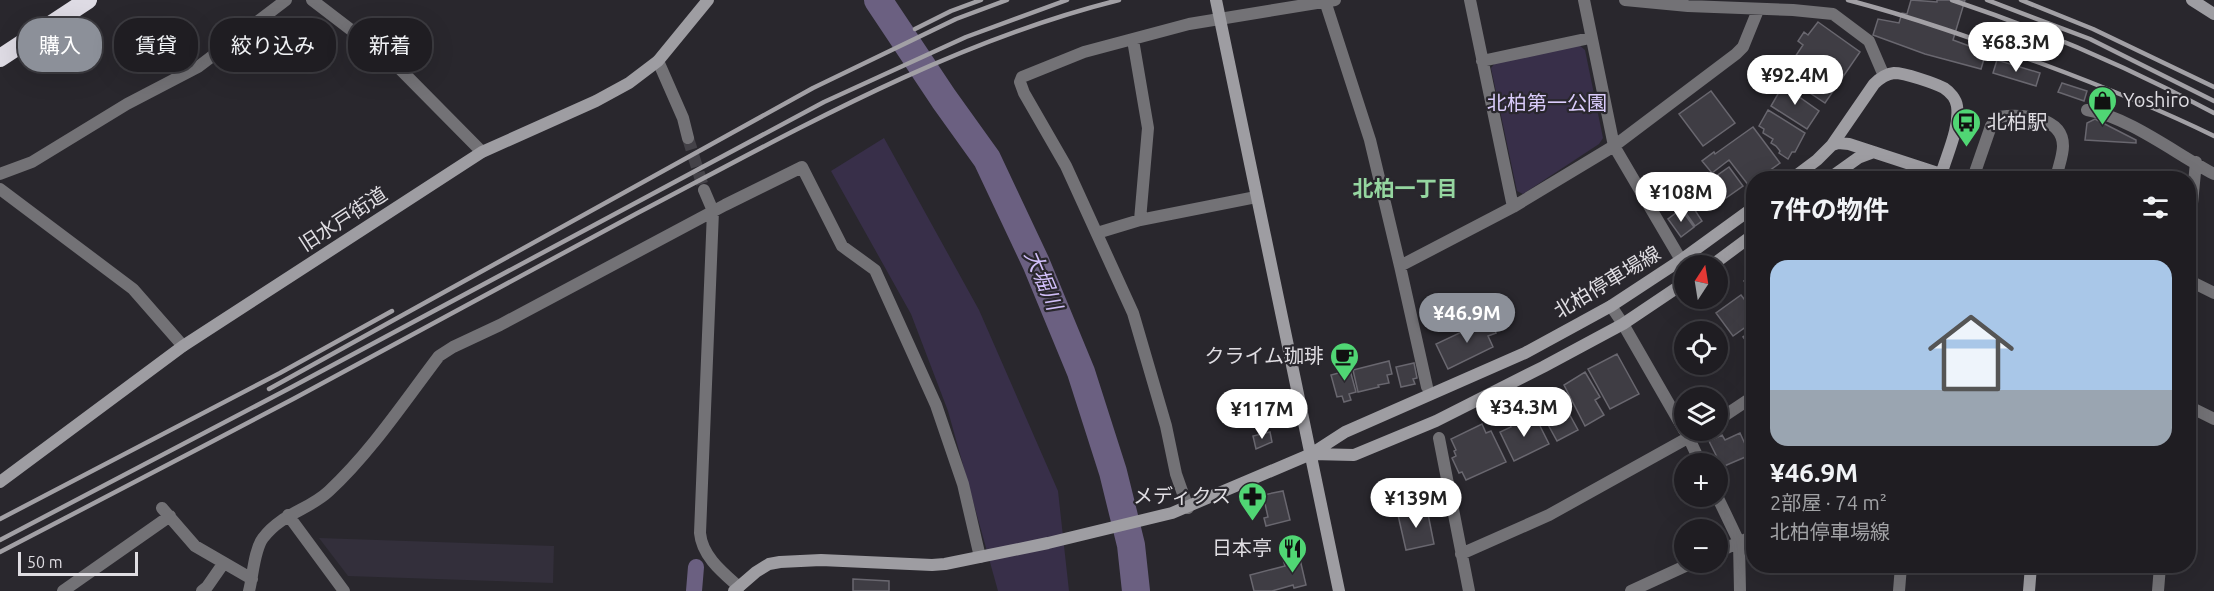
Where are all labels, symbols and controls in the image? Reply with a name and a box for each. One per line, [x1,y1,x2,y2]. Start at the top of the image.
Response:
chip: 購入 [18,18,102,72]
chip: 賃貸 [114,18,198,72]
chip: 絞り込み [210,18,336,72]
chip: 新着 [348,18,432,72]
pin: ¥68.3M [1967,22,2065,73]
text: ¥68.3M [1982,30,2050,53]
pin: ¥92.4M [1746,55,1844,106]
text: ¥92.4M [1761,63,1829,86]
shop icon: Yoshiro [2086,84,2118,126]
place label: Yoshiro [2123,88,2190,111]
park label: 北柏第一公園 [1487,91,1607,114]
bus stop icon: 北柏駅 [1950,106,1982,148]
place label: 北柏駅 [1987,110,2047,133]
pin: ¥108M [1639,172,1723,223]
district label: 北柏一丁目 [1353,176,1458,200]
text: ¥108M [1650,180,1712,203]
street label: 旧水戸街道 [295,182,391,255]
icon: filters [2139,191,2172,224]
text: 7件の物件 [1770,195,1889,224]
street label: 北柏停車場線 [1549,241,1664,322]
water label: 大堀川 [1021,246,1068,315]
north arrow [1674,255,1728,309]
map controls [1674,255,1728,573]
pin: ¥46.9M [1418,293,1516,344]
icon: home [1917,299,2025,407]
text: ¥46.9M [1433,301,1501,324]
button: locate [1674,321,1728,375]
cafe icon: クライム珈琲 [1329,340,1361,382]
place label: クライム珈琲 [1204,344,1324,367]
pin: ¥34.3M [1475,387,1573,438]
button: layers [1674,387,1728,441]
pin: ¥117M [1220,389,1304,440]
text: ¥34.3M [1490,395,1558,418]
text: ¥117M [1231,397,1293,420]
button: + [1674,453,1728,507]
text: ¥46.9M [1770,458,1858,487]
pin: ¥139M [1374,478,1458,529]
pharmacy icon: メディクス [1236,480,1268,522]
place label: メディクス [1133,484,1231,507]
text: ¥139M [1385,486,1447,509]
text: 2部屋 · 74 m² [1770,491,1887,514]
button: − [1674,519,1728,573]
text: 北柏停車場線 [1770,520,1890,543]
restaurant icon: 日本亭 [1277,532,1309,574]
place label: 日本亭 [1212,536,1272,559]
scale bar [18,549,138,576]
text: 50 m [27,553,63,571]

